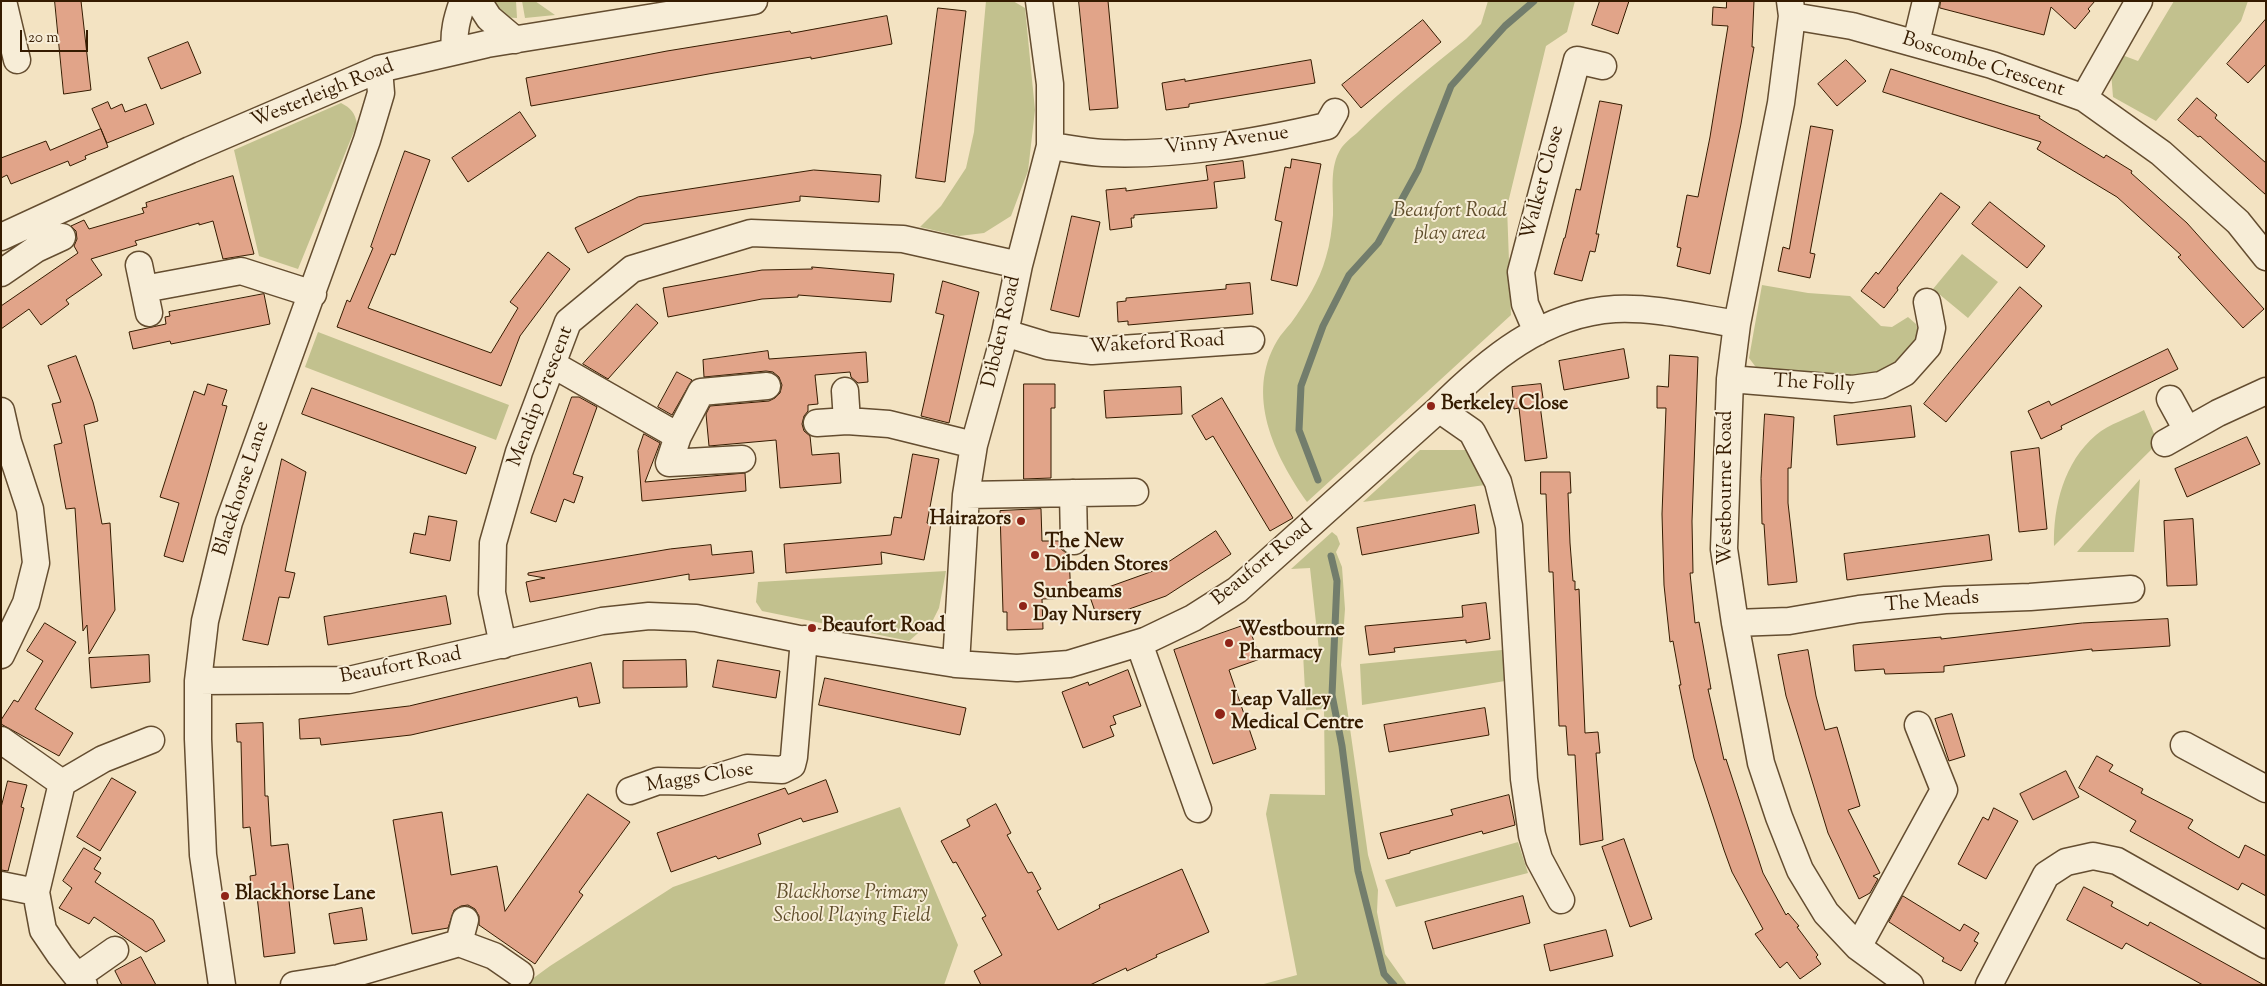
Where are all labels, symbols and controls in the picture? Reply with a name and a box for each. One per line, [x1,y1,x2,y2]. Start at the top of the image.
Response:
scale bar [22,20,90,52]
text: 20 m [28,28,59,49]
street label: Boscombe Crescent [1899,28,2067,104]
street label: Westerleigh Road [248,55,398,135]
street label: Vinny Avenue [1164,122,1290,162]
street label: Walker Close [1517,123,1571,243]
park label: Beaufort Road play area [1393,201,1507,248]
street label: Dibden Road [979,274,1027,390]
street label: Mendip Crescent [504,323,580,471]
street label: Wakeford Road [1089,329,1225,361]
street label: The Folly [1773,371,1855,399]
place label: Berkeley Close [1441,394,1568,418]
marker: Berkeley Close [1425,400,1437,412]
street label: Westbourne Road [1716,410,1740,566]
street label: Blackhorse Lane [210,418,276,560]
place label: Hairazors [930,509,1011,533]
marker: Hairazors [1015,515,1027,527]
street label: Beaufort Road [1208,516,1318,612]
place label: The New Dibden Stores [1045,532,1168,579]
marker: The New Dibden Stores [1029,549,1041,561]
place label: Sunbeams Day Nursery [1033,582,1142,629]
street label: The Meads [1884,587,1980,619]
marker: Sunbeams Day Nursery [1017,600,1029,612]
place label: Beaufort Road [822,616,945,640]
place label: Westbourne Pharmacy [1239,620,1345,667]
marker: Beaufort Road [806,622,818,634]
marker: Westbourne Pharmacy [1223,637,1235,649]
street label: Beaufort Road [338,643,464,691]
place label: Leap Valley Medical Centre [1231,690,1364,737]
marker: Leap Valley Medical Centre [1213,707,1227,721]
street label: Maggs Close [645,759,755,799]
park label: Blackhorse Primary School Playing Field [773,883,931,930]
place label: Blackhorse Lane [235,884,375,908]
marker: Blackhorse Lane [219,890,231,902]

